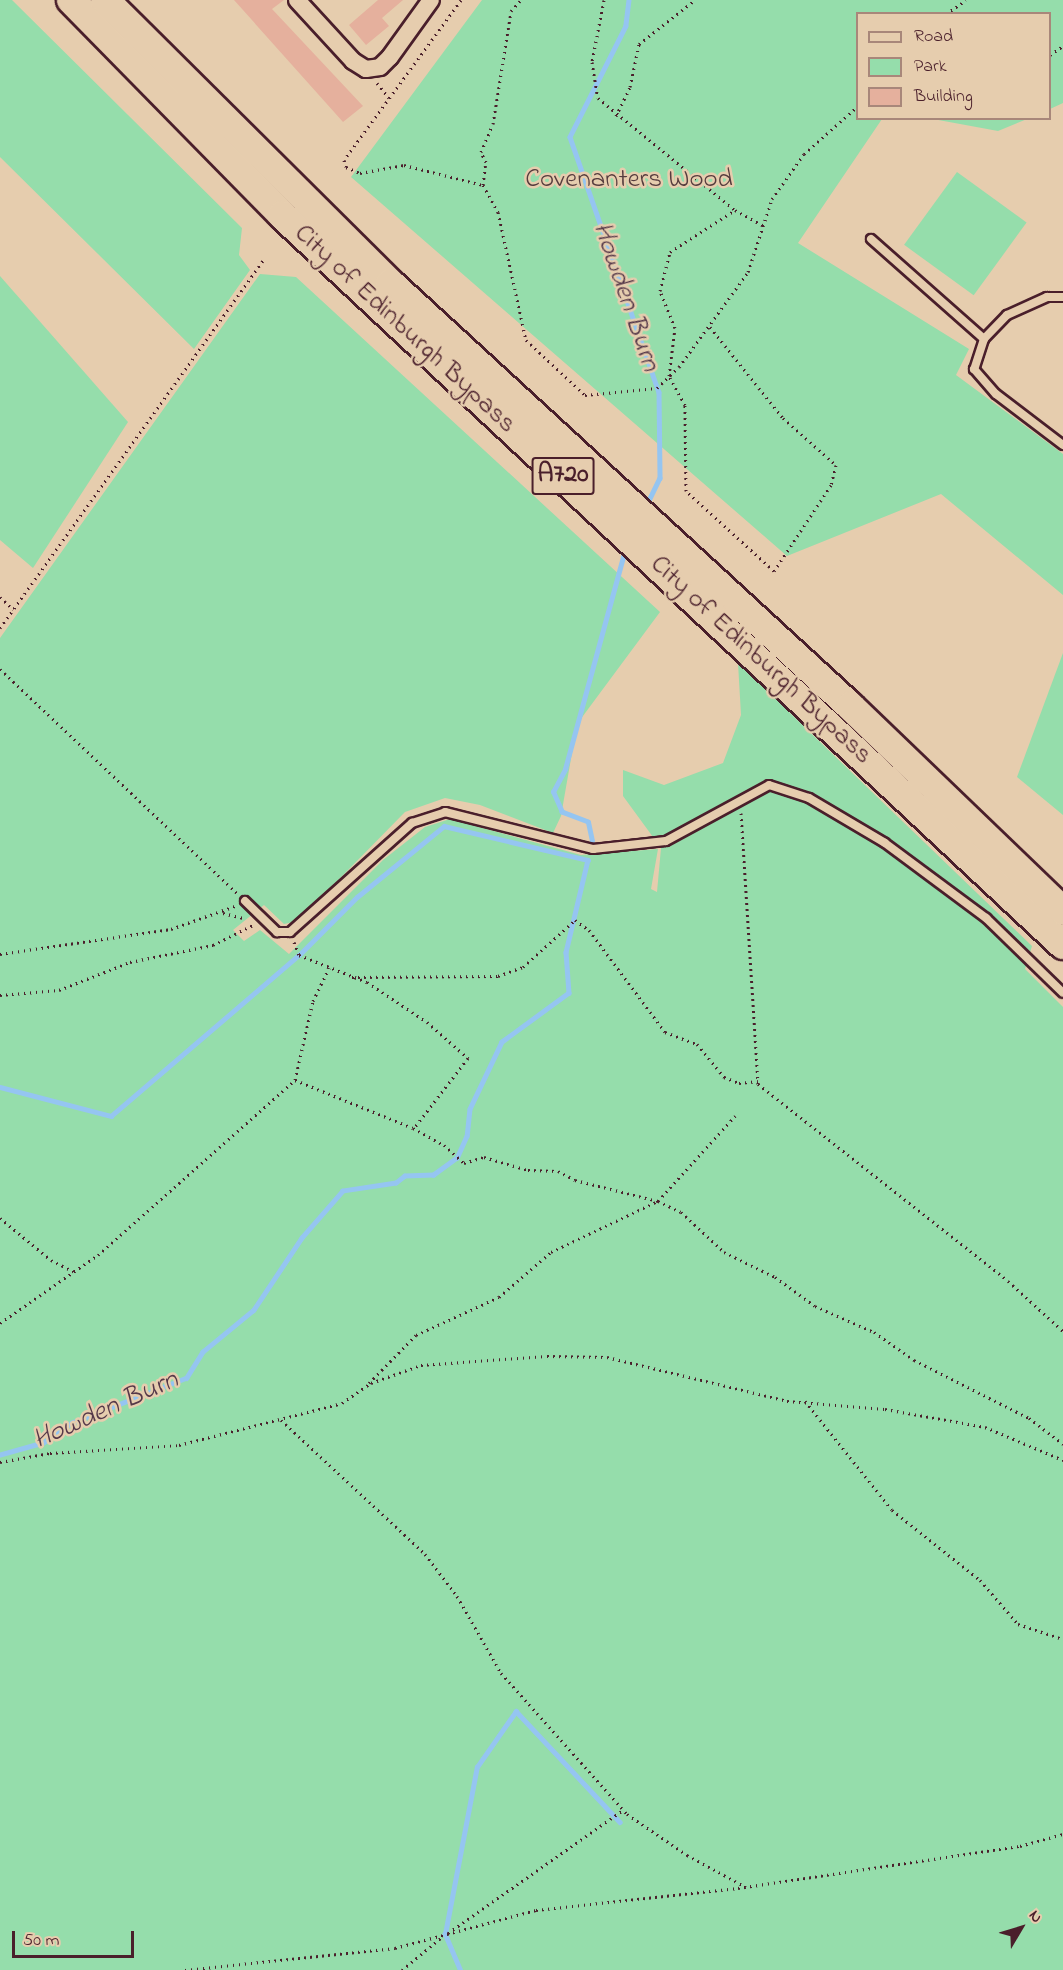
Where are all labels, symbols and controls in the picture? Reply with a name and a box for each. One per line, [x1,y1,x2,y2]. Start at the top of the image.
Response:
legend [856,12,1051,120]
text: Road [914,24,953,50]
text: Park [914,54,947,80]
text: Building [914,84,973,110]
park label: Covenanters Wood [525,164,733,196]
street label: City of Edinburgh Bypass [287,218,523,440]
water label: Howden Burn [584,218,666,376]
road number: A720 [532,453,594,499]
street label: City of Edinburgh Bypass [643,549,879,771]
water label: Howden Burn [28,1364,184,1458]
north arrow [991,1898,1051,1958]
text: N [1022,1905,1048,1929]
scale bar [15,1919,136,1957]
text: 50 m [23,1928,60,1954]

